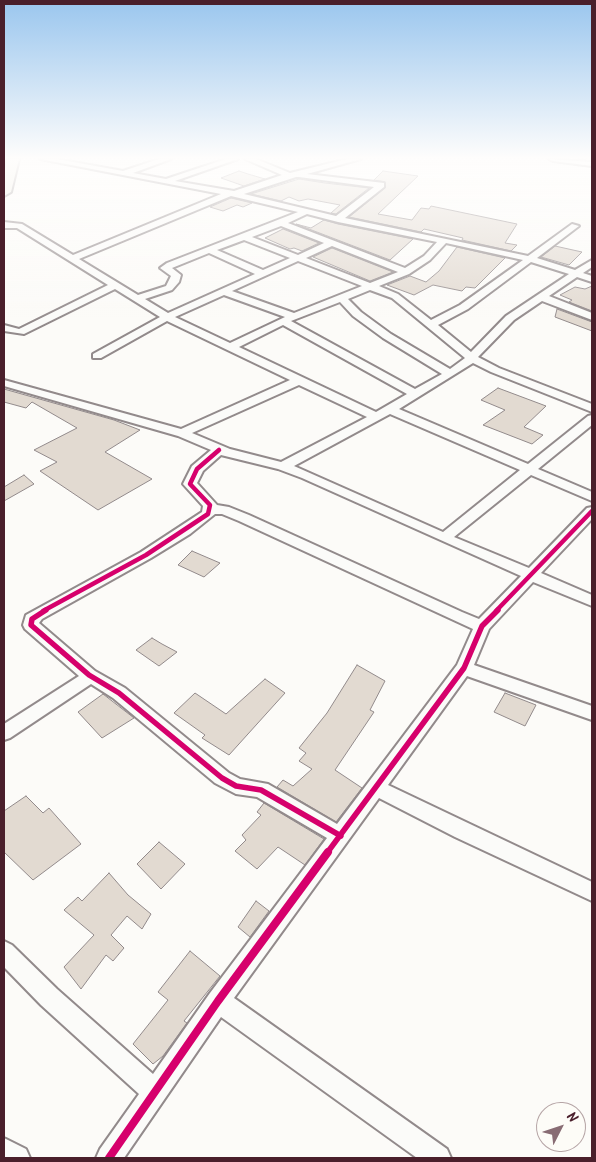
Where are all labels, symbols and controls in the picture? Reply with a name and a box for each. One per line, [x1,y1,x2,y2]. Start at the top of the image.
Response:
north arrow [536,1102,586,1152]
text: N [560,1107,583,1128]

